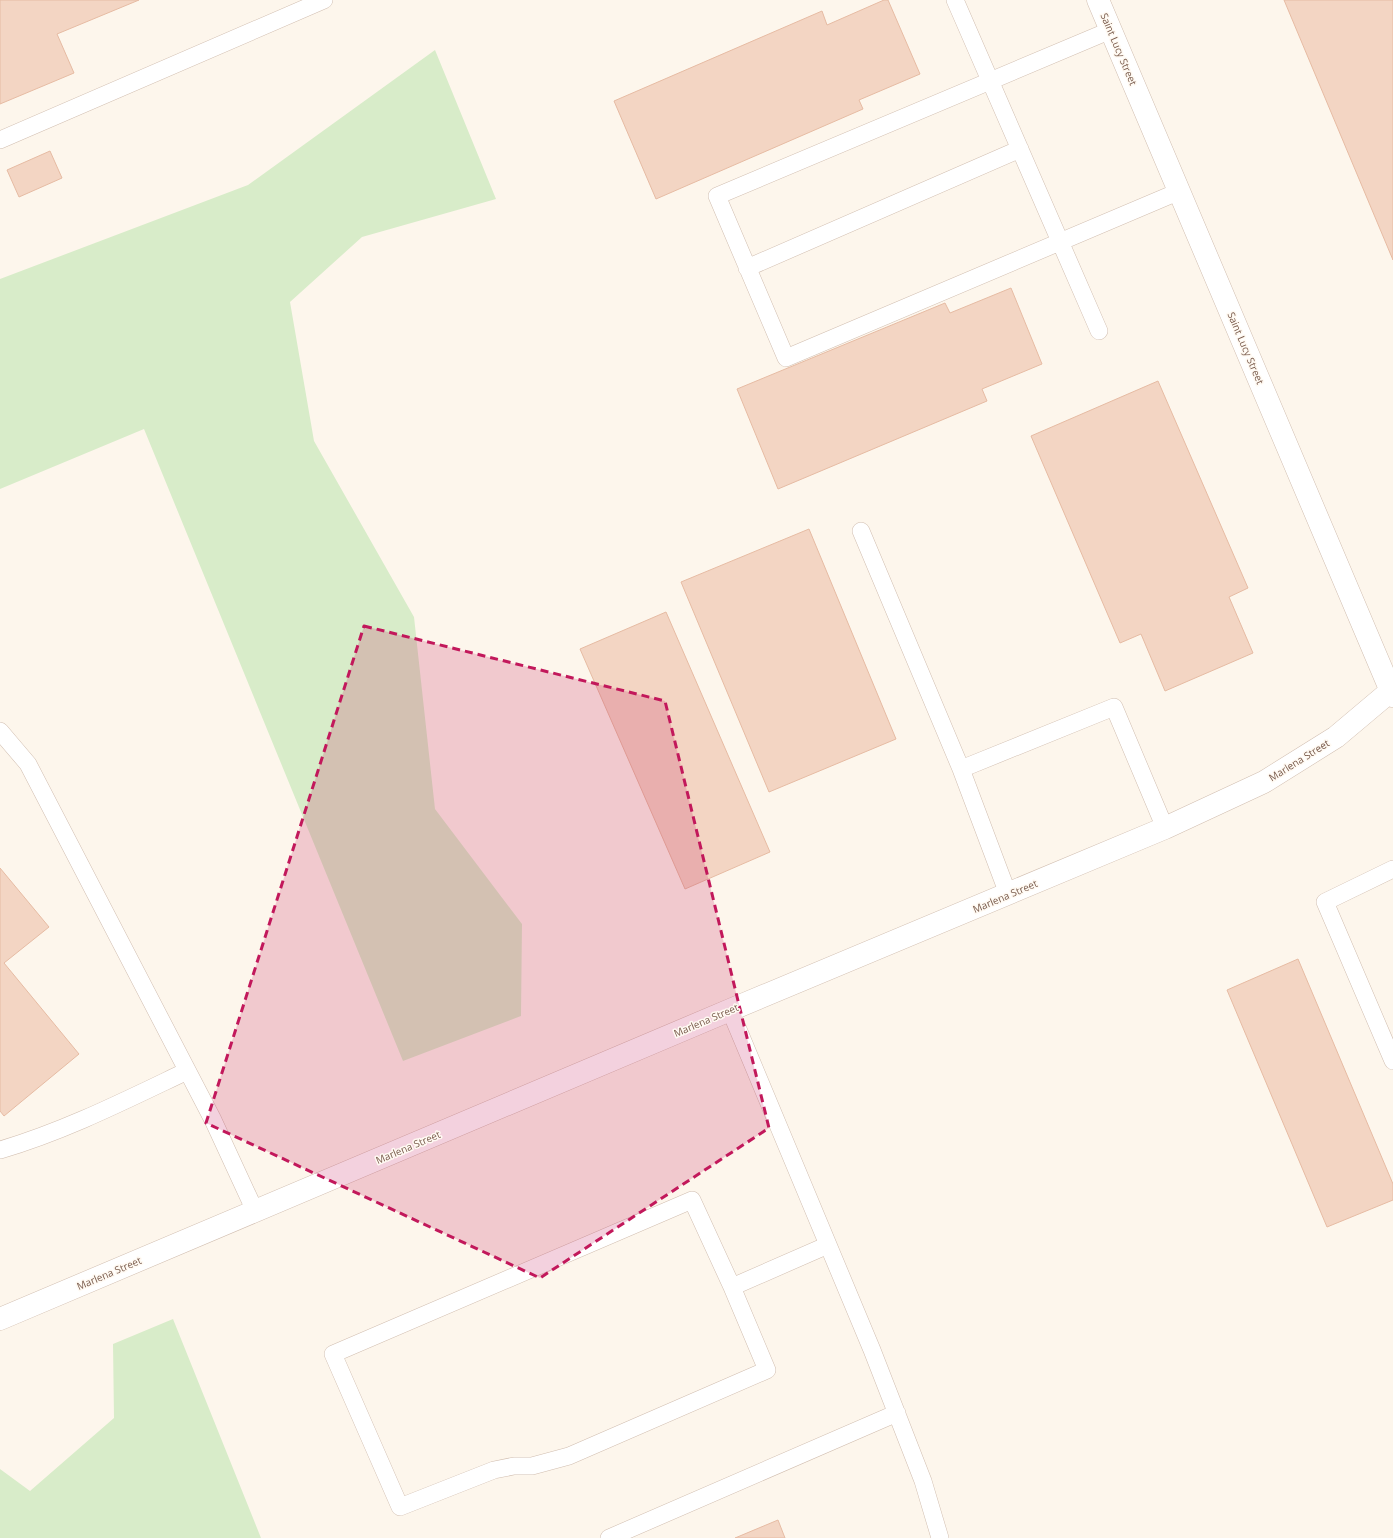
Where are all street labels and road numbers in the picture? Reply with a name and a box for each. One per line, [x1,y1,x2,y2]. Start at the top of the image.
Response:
street label: Saint Lucy Street [1097,11,1141,88]
street label: Saint Lucy Street [1224,310,1268,387]
street label: Marlena Street [1266,736,1332,784]
street label: Marlena Street [971,876,1040,916]
street label: Marlena Street [672,1000,741,1040]
street label: Marlena Street [374,1127,443,1167]
street label: Marlena Street [75,1253,144,1293]

